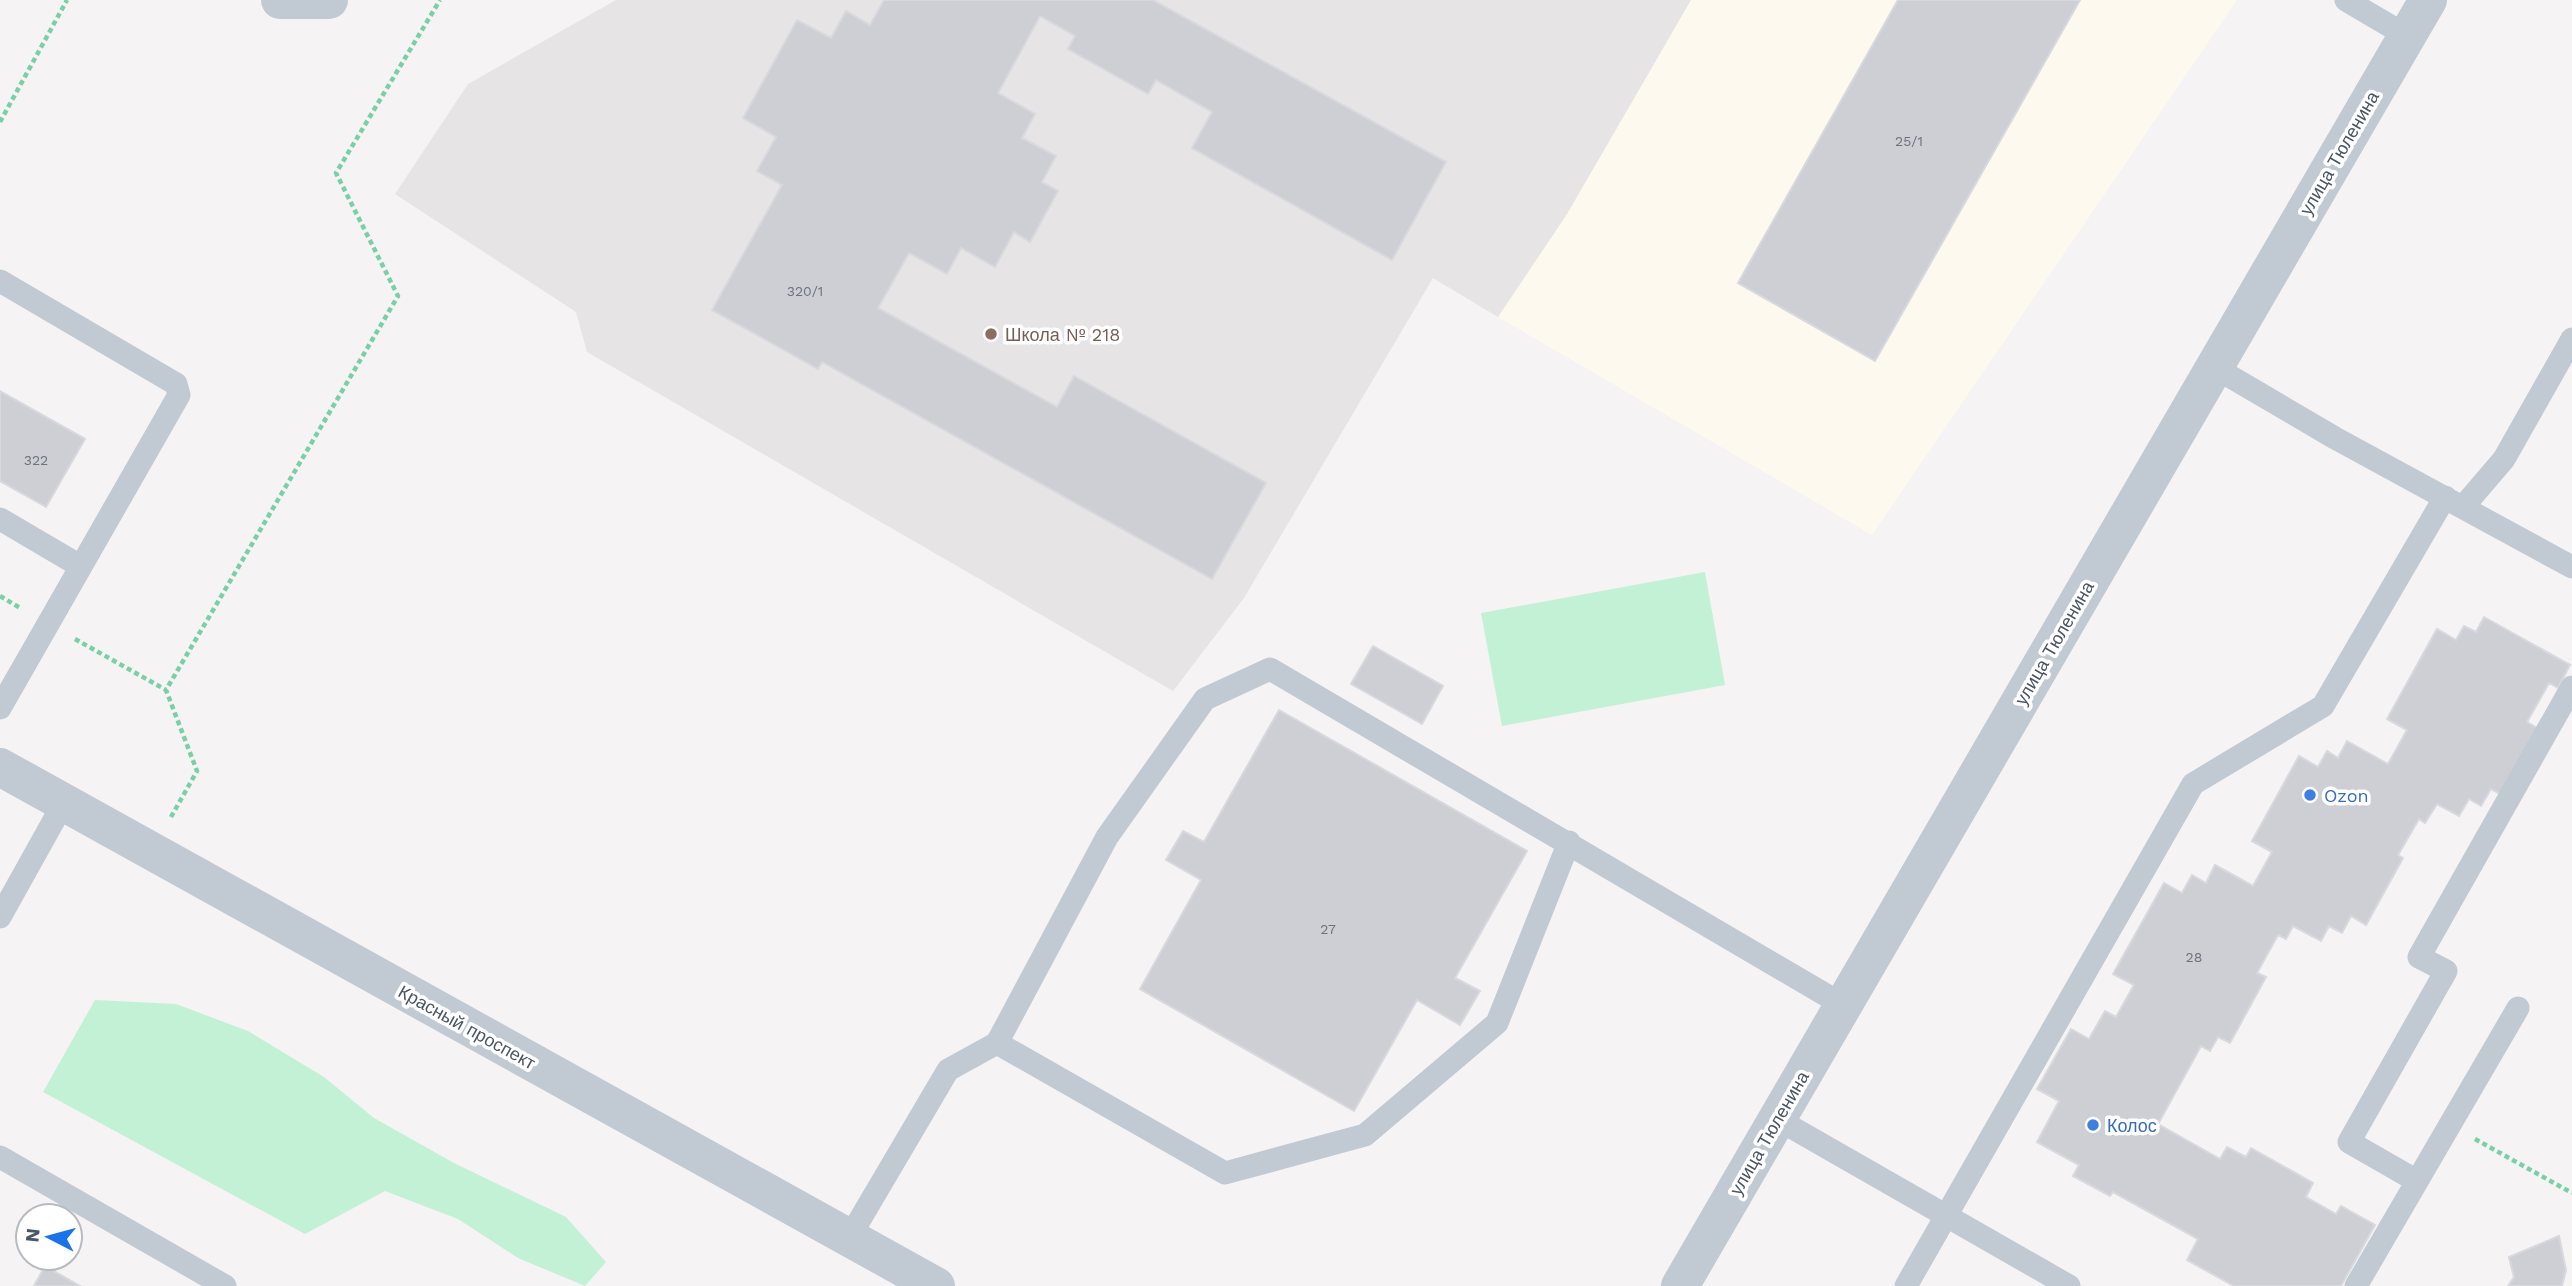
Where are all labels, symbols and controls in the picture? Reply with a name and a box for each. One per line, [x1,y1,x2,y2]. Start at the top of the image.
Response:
street label: улица Тюленина [2295,87,2383,219]
house number: 25/1 [1895,133,1923,149]
house number: 320/1 [787,283,823,299]
place label: Школа № 218 [1005,324,1120,345]
marker: Школа № 218 [983,326,999,342]
house number: 322 [24,452,48,468]
street label: улица Тюленина [2010,577,2098,709]
place label: Ozon [2324,785,2369,806]
marker: Ozon [2302,787,2318,803]
house number: 27 [1320,921,1336,937]
house number: 28 [2186,949,2202,965]
street label: Красный проспект [395,981,539,1073]
street label: улица Тюленина [1725,1067,1813,1199]
place label: Колос [2107,1115,2157,1136]
marker: Колос [2085,1117,2101,1133]
north arrow [14,1202,84,1272]
text: N [20,1227,45,1243]

